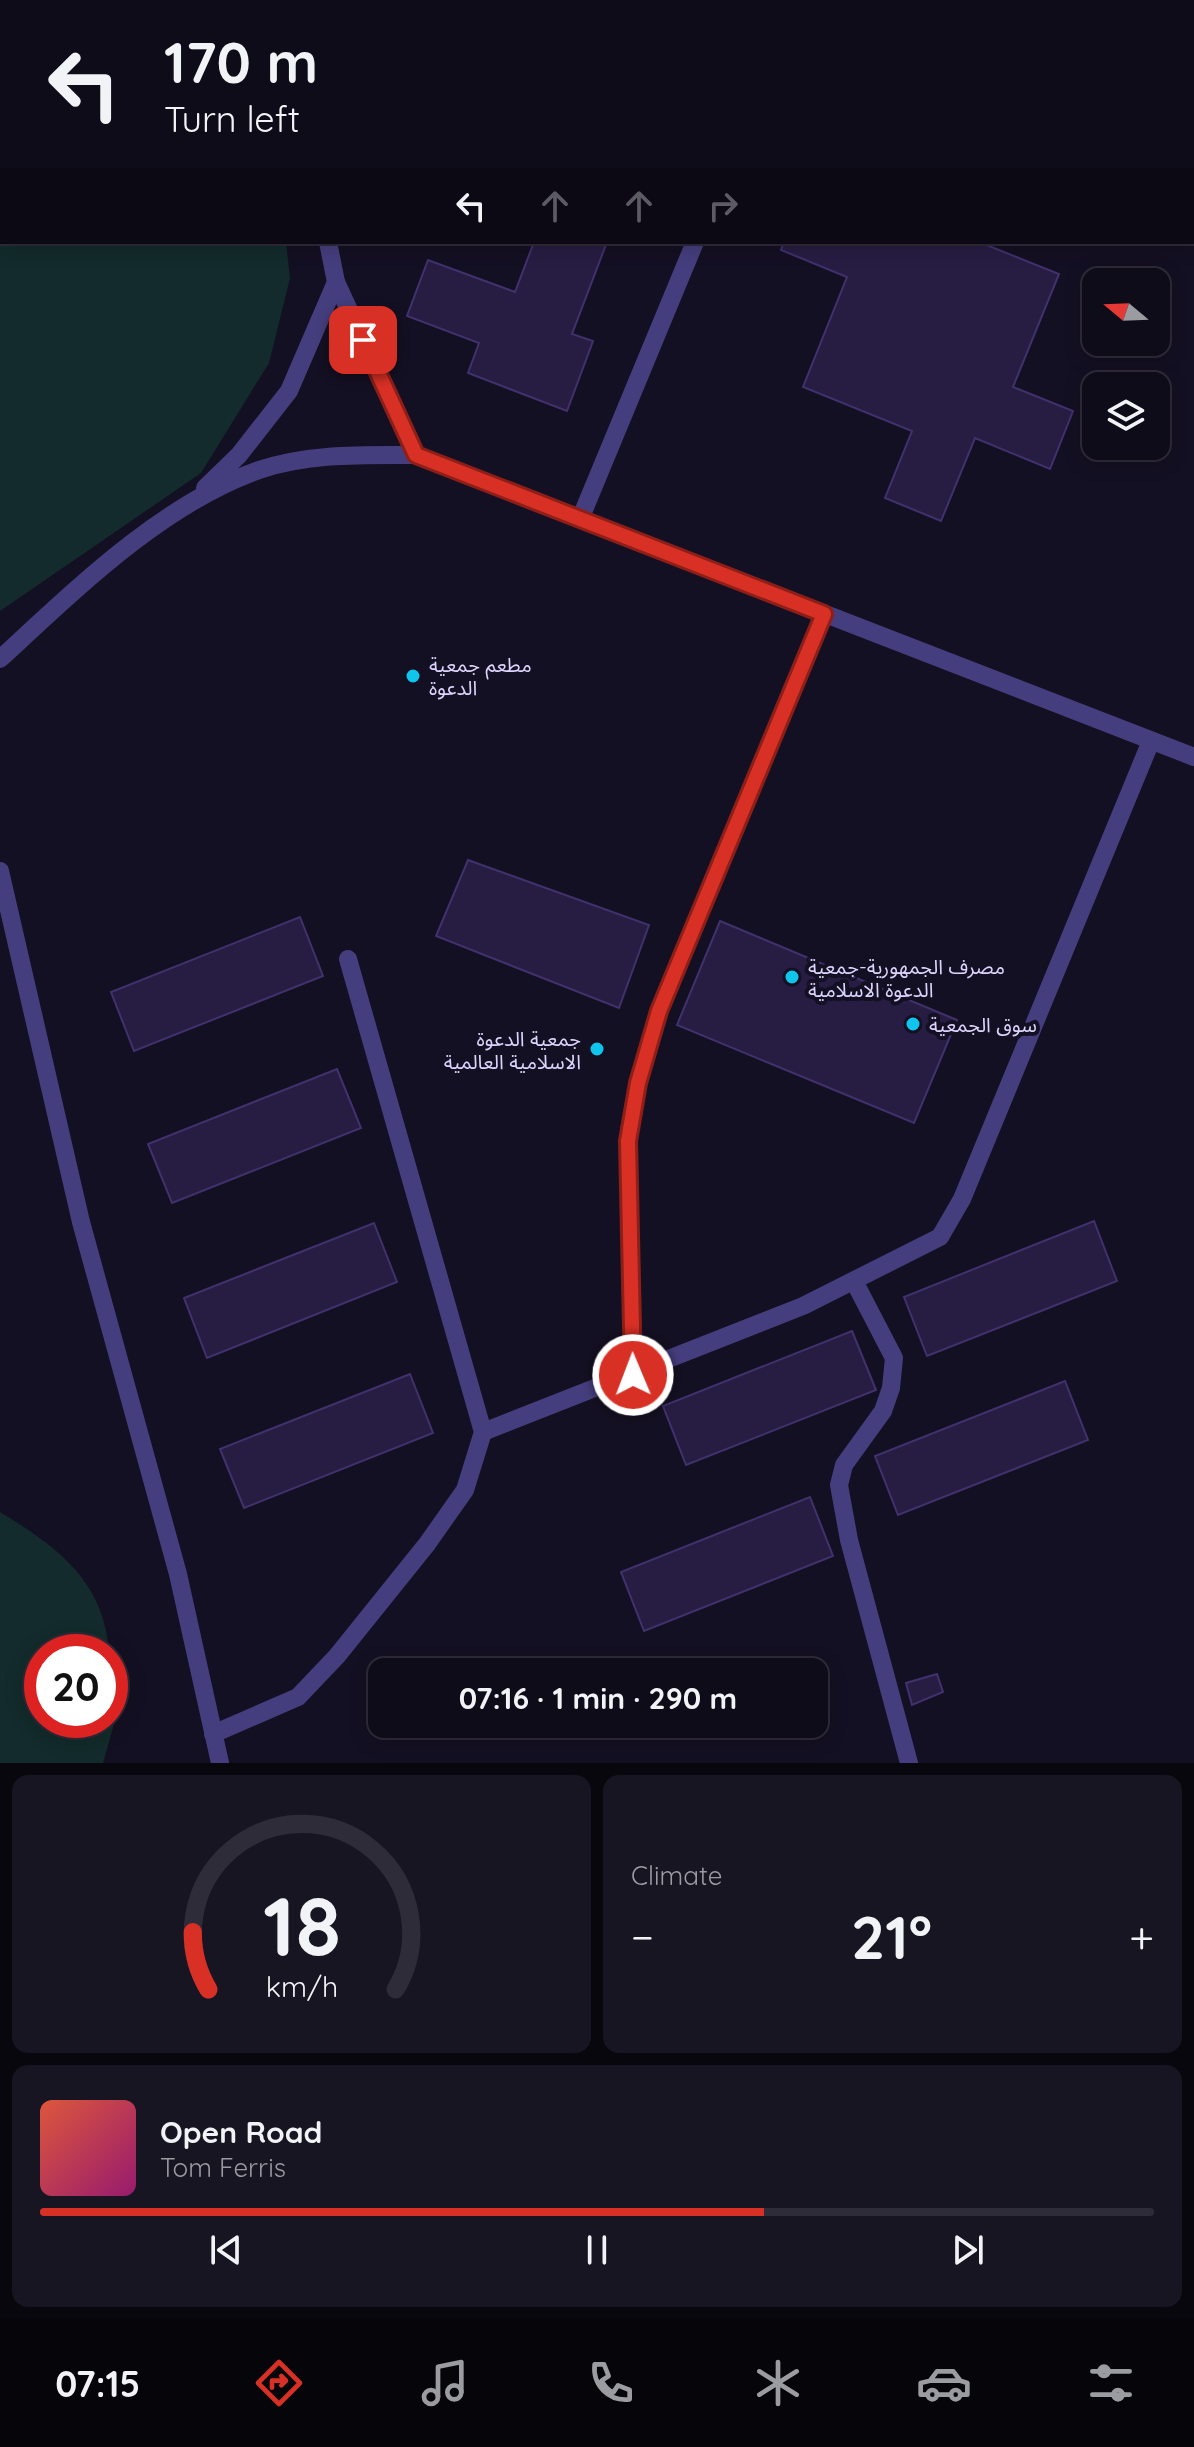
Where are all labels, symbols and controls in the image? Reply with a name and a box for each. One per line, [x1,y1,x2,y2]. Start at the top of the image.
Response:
text: 170 m [164,27,318,97]
icon: left [32,32,136,136]
text: Turn left [164,96,300,141]
icon: left [449,184,493,228]
icon: ahead [533,184,577,228]
icon: ahead [617,184,661,228]
icon: right [701,184,745,228]
north arrow [1082,268,1170,356]
map controls [1082,268,1170,460]
pin [329,306,397,374]
icon: arrive [341,318,385,362]
button: layers [1082,372,1170,460]
place label: مطعم جمعية الدعوة [429,652,532,700]
marker: مطعم جمعية الدعوة [404,667,422,685]
place label: مصرف الجمهورية-جمعية الدعوة الاسلامية [808,954,1005,1002]
marker: مصرف الجمهورية-جمعية الدعوة الاسلامية [783,968,801,986]
place label: سوق الجمعية [929,1012,1037,1037]
marker: سوق الجمعية [904,1015,922,1033]
place label: جمعية الدعوة الاسلامية العالمية [444,1026,581,1074]
marker: جمعية الدعوة الاسلامية العالمية [588,1040,606,1058]
position arrow [591,1333,675,1417]
speed limit sign: 20 [24,1634,128,1738]
text: 07:16 · 1 min · 290 m [459,1679,737,1717]
text: Climate [631,1859,722,1892]
text: 18 [263,1873,340,1977]
text: 21° [851,1899,932,1974]
text: − [631,1909,654,1964]
text: + [1129,1909,1154,1964]
text: km/h [265,1968,338,2004]
text: Open Road [160,2113,322,2151]
text: Tom Ferris [160,2151,286,2184]
icon: previous [204,2228,248,2272]
icon: pause [575,2228,619,2272]
icon: next [946,2228,990,2272]
icon: directions [251,2355,307,2411]
icon: music [417,2355,473,2411]
icon: phone [583,2355,639,2411]
icon: climate [750,2355,806,2411]
icon: car [916,2355,972,2411]
icon: filters [1083,2355,1139,2411]
text: 07:15 [55,2361,140,2406]

